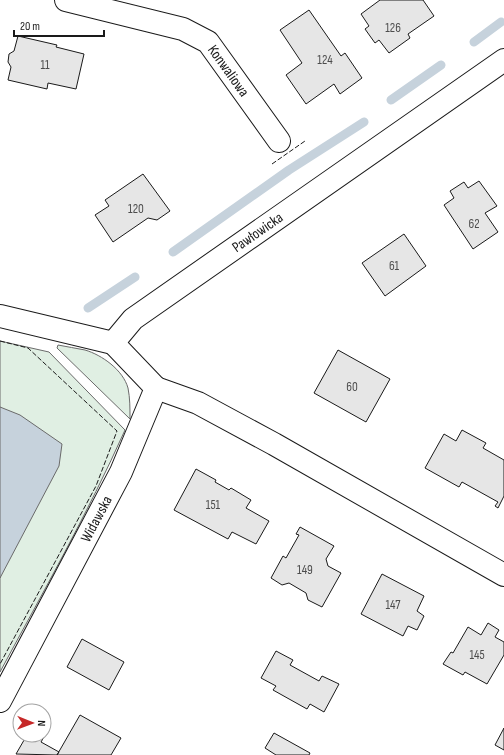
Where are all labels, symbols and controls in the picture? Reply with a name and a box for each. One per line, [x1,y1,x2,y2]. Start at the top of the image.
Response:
scale bar [14,12,104,38]
text: 20 m [20,19,40,34]
house number: 126 [385,20,401,36]
street label: Konwaliowa [203,41,253,101]
house number: 124 [317,52,333,68]
house number: 11 [40,57,50,73]
house number: 120 [128,201,144,217]
street label: Pawłowicka [229,208,287,257]
house number: 62 [468,216,480,232]
house number: 61 [389,258,400,274]
house number: 60 [346,379,358,395]
street label: Widawska [77,492,117,546]
house number: 151 [206,497,221,513]
house number: 149 [297,562,313,578]
house number: 147 [385,597,401,613]
house number: 145 [469,647,485,663]
north arrow [12,703,52,743]
text: N [35,720,48,726]

